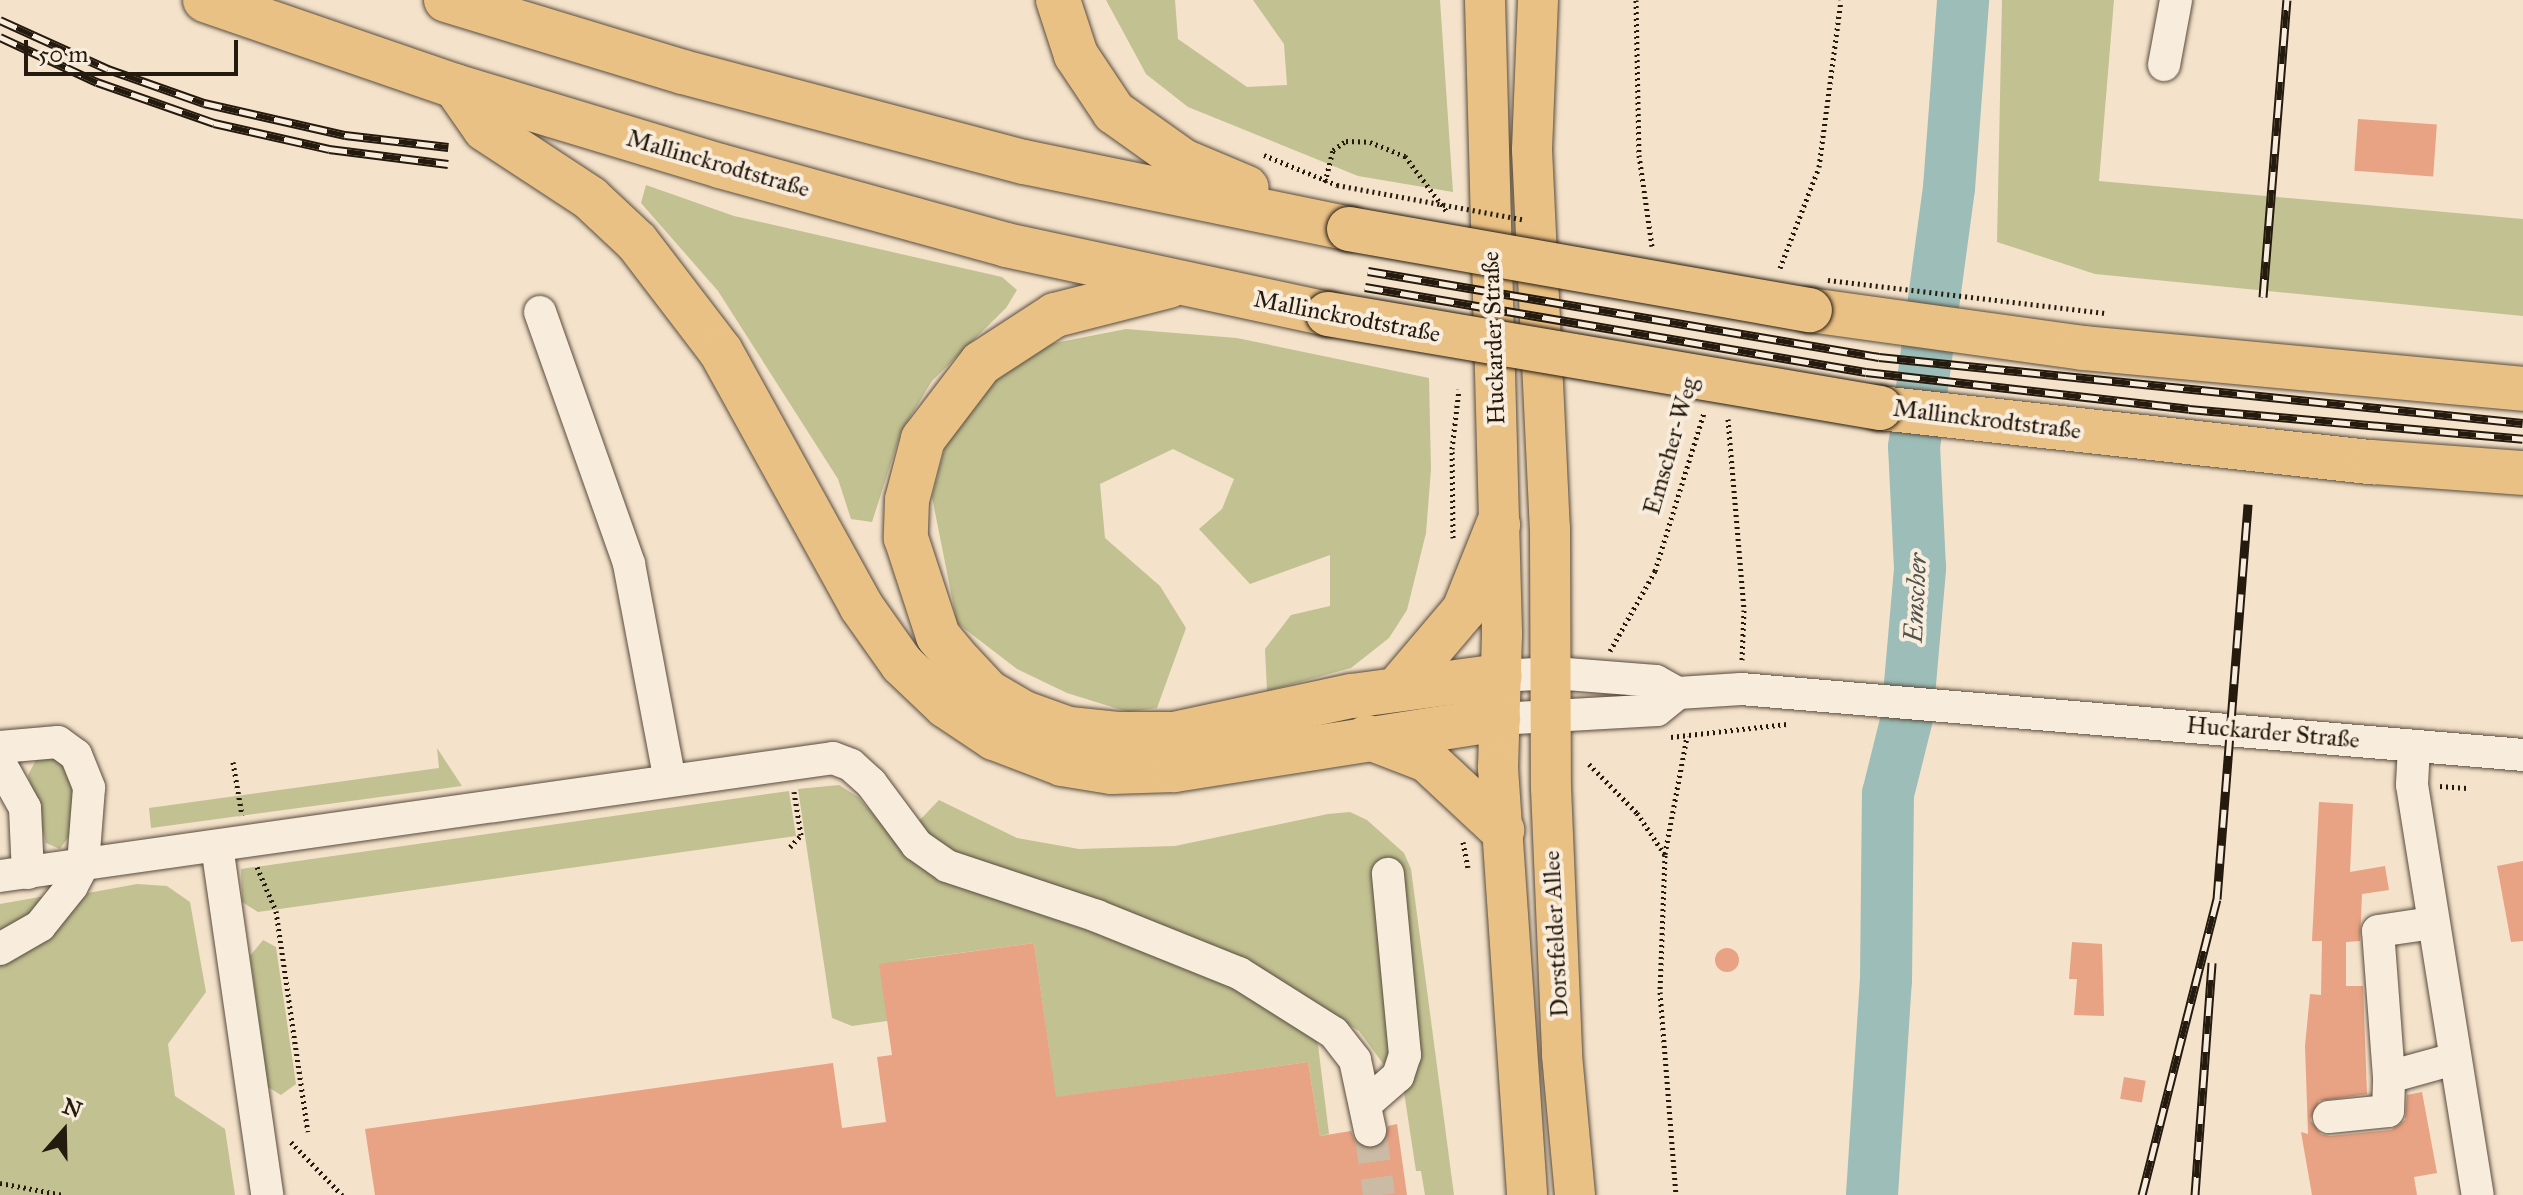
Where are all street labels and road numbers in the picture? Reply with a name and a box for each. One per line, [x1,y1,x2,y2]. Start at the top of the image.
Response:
street label: Mallinckrodtstraße [623,124,813,204]
street label: Huckarder Straße [1477,251,1511,425]
street label: Mallinckrodtstraße [1251,285,1443,349]
street label: Emscher-Weg [1638,374,1704,518]
street label: Mallinckrodtstraße [1891,394,2083,446]
street label: Huckarder Straße [2185,711,2361,755]
street label: Dorstfelder Allee [1537,850,1575,1018]

